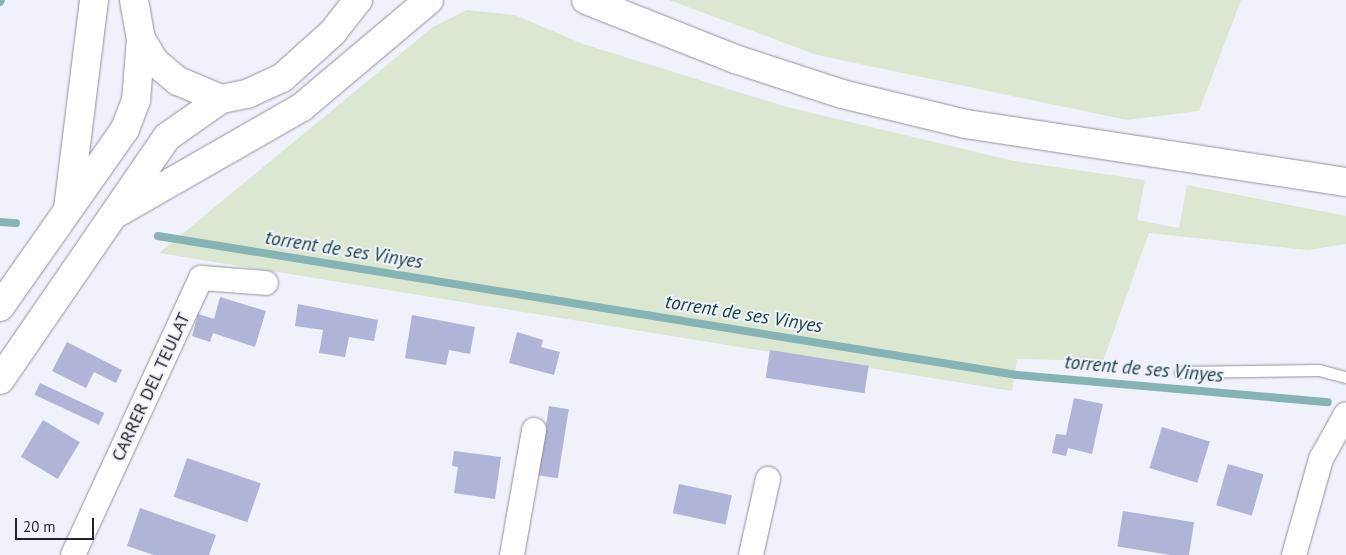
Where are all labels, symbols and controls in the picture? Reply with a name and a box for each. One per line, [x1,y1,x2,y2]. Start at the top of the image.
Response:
water label: torrent de ses Vinyes [263,226,425,274]
water label: torrent de ses Vinyes [663,290,825,338]
street label: CARRER DEL TEULAT [107,309,195,465]
water label: torrent de ses Vinyes [1064,351,1224,387]
scale bar [18,508,96,540]
text: 20 m [23,517,56,536]

